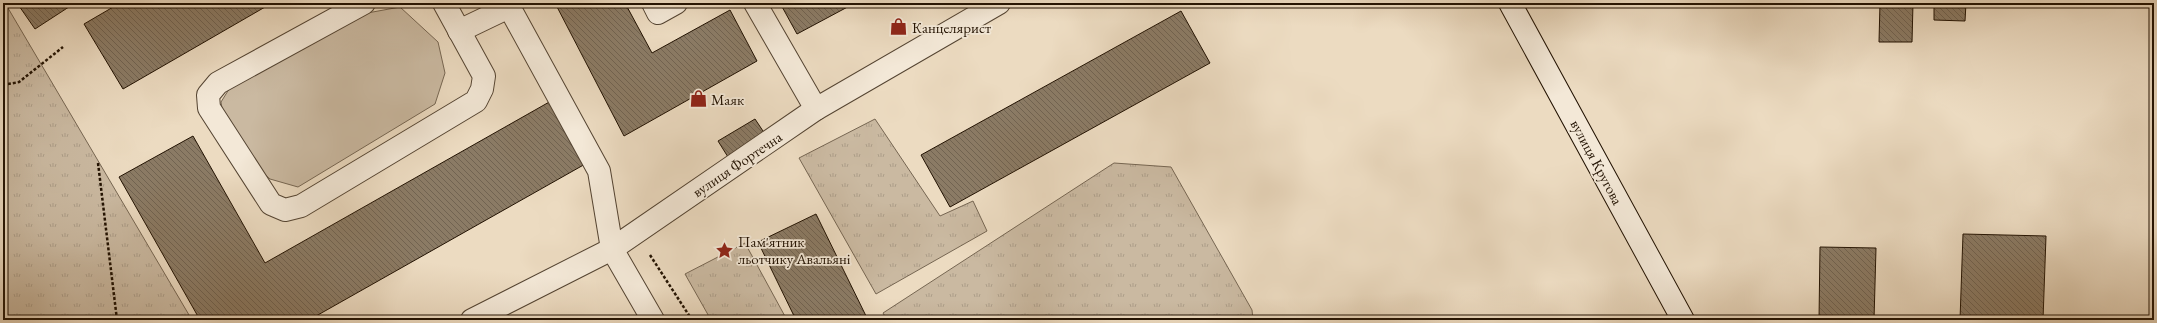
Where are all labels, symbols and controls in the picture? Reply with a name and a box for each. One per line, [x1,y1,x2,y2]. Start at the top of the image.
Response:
shop icon: Канцелярист [889,17,909,37]
place label: Канцелярист [912,18,991,37]
shop icon: Маяк [688,89,708,109]
place label: Маяк [711,90,744,109]
street label: вулиця Кругова [1567,116,1627,208]
street label: вулиця Фортечна [689,127,785,201]
place label: Пам'ятник льотчику Авальяні [738,232,851,268]
place icon: Пам'ятник льотчику Авальяні [715,240,735,260]

